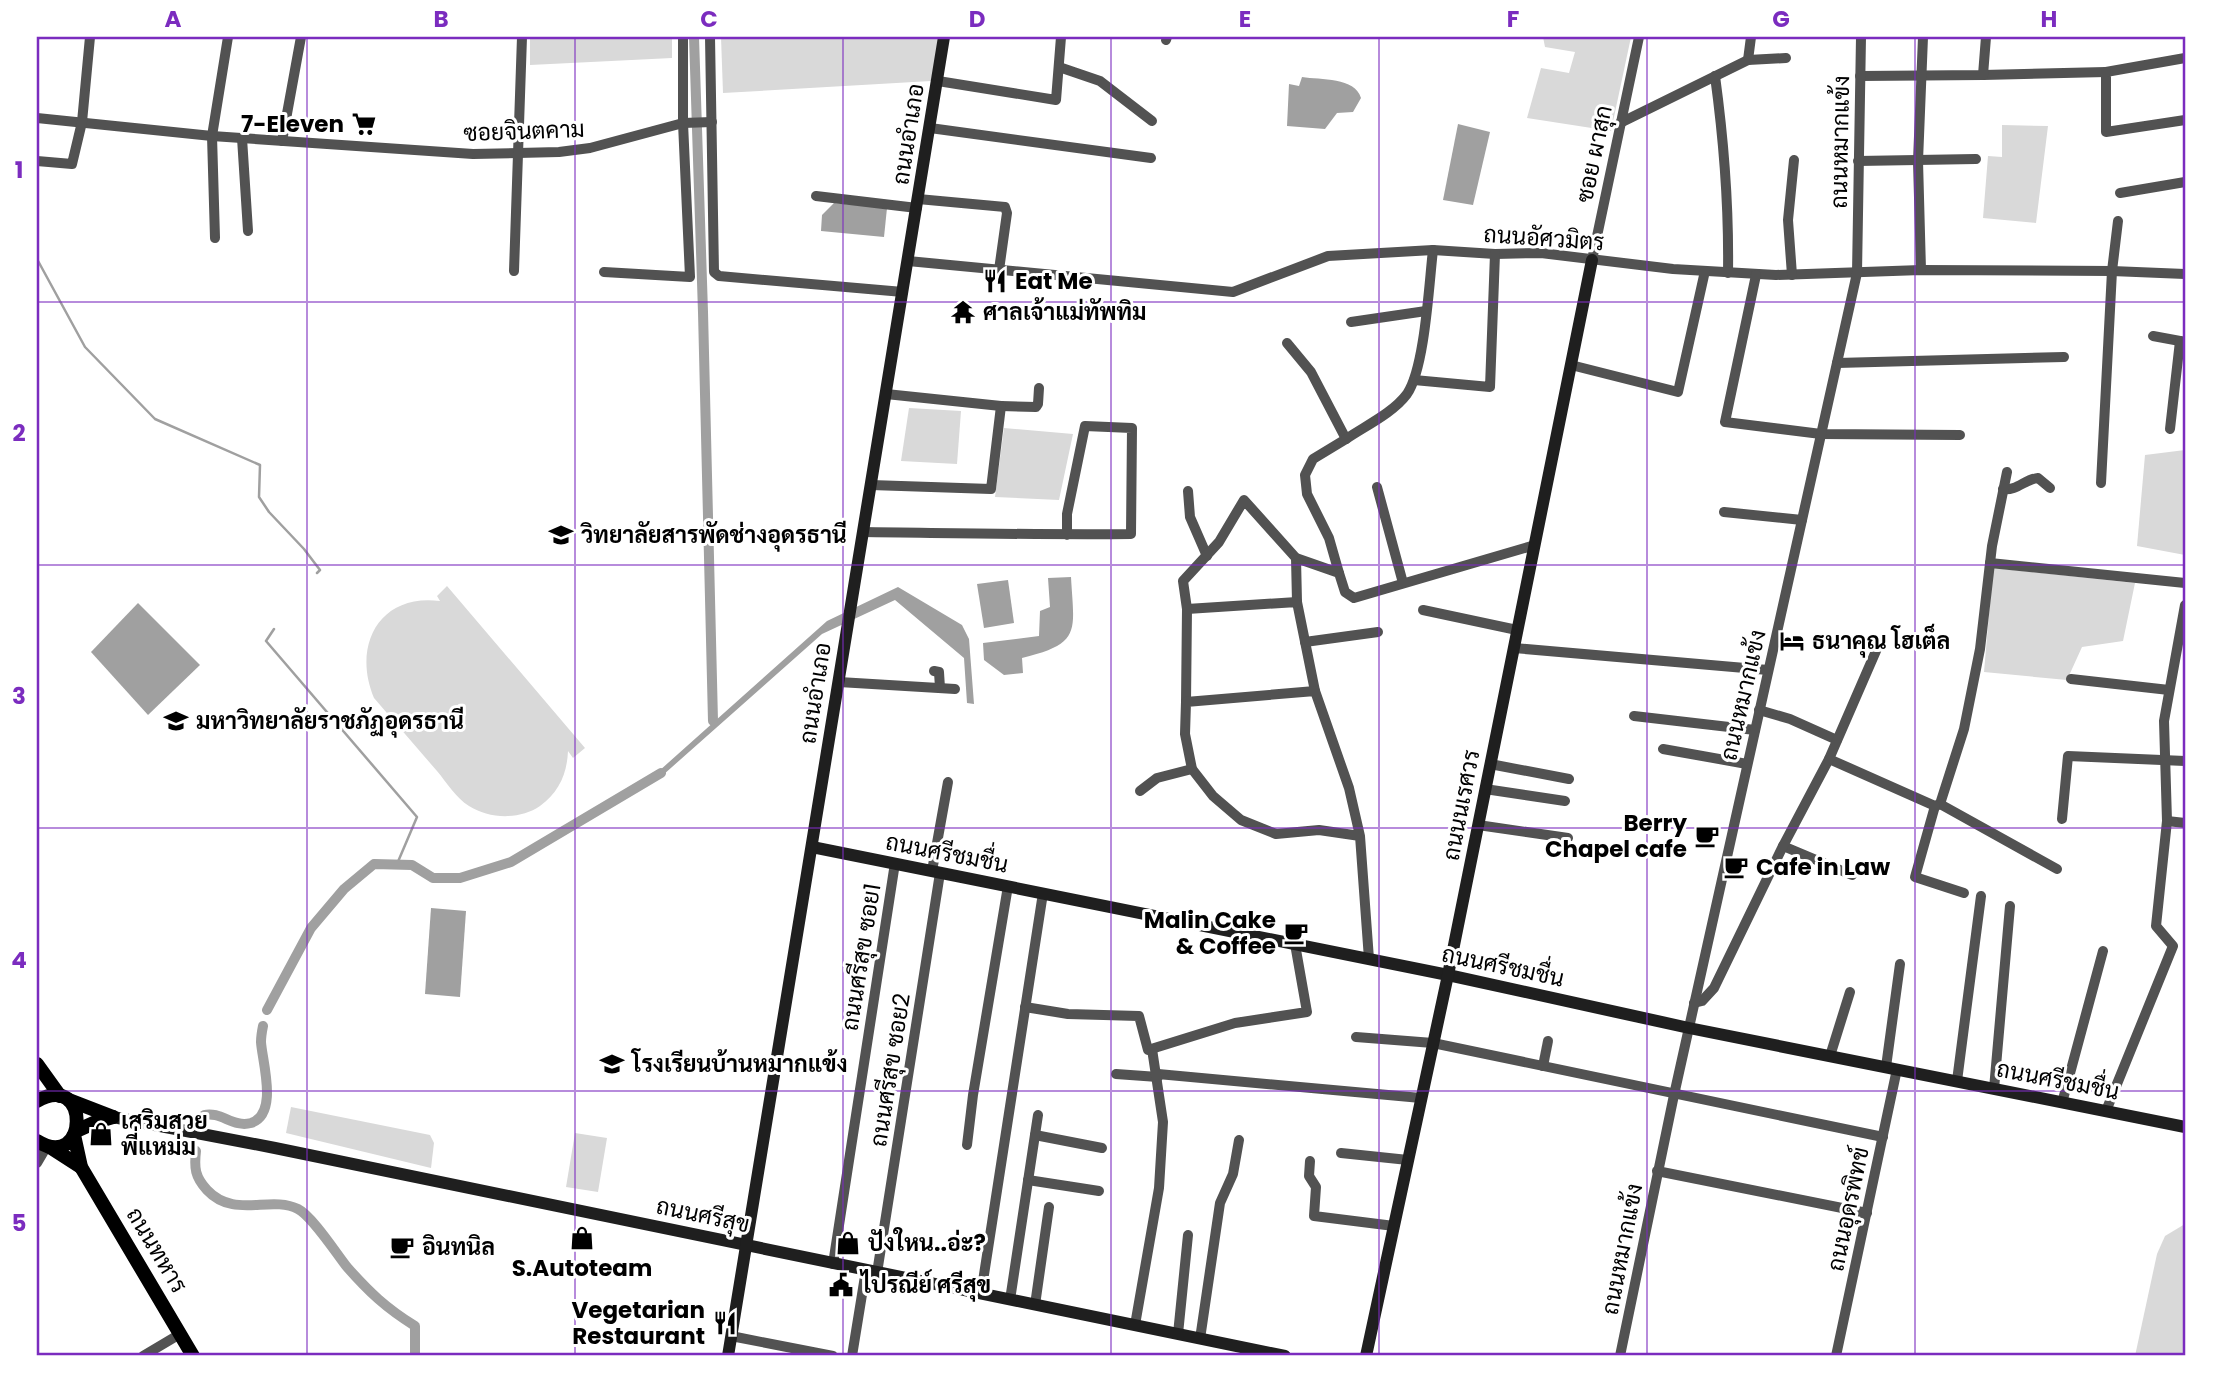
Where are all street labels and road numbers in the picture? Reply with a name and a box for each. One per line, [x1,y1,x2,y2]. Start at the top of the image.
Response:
street label: ถนนหมากแข้ง [1823,75,1857,209]
street label: ถนนอำเภอ [884,81,932,187]
street label: ซอย ผาสุก [1568,102,1620,206]
street label: ซอยจินตคาม [463,113,585,149]
street label: ถนนอัศวมิตร [1483,218,1605,258]
street label: ถนนหมากแข้ง [1712,626,1774,764]
street label: ถนนอำเภอ [791,640,839,746]
street label: ถนนนเรศวร [1435,747,1487,863]
street label: ถนนศรีชมชื่น [883,821,1012,881]
street label: ถนนศรีสุข ซอย1 [834,881,888,1033]
street label: ถนนศรีชมชื่น [1439,933,1568,995]
street label: ถนนศรีสุข ซอย2 [862,991,918,1149]
street label: ถนนศรีชมชื่น [1994,1048,2123,1108]
street label: ถนนอุดรพิทข์ [1819,1144,1877,1274]
street label: ถนนหมากแข้ง [1594,1181,1650,1317]
street label: ถนนศรีสุข [653,1190,753,1240]
street label: ถนนทหาร [119,1201,195,1299]

